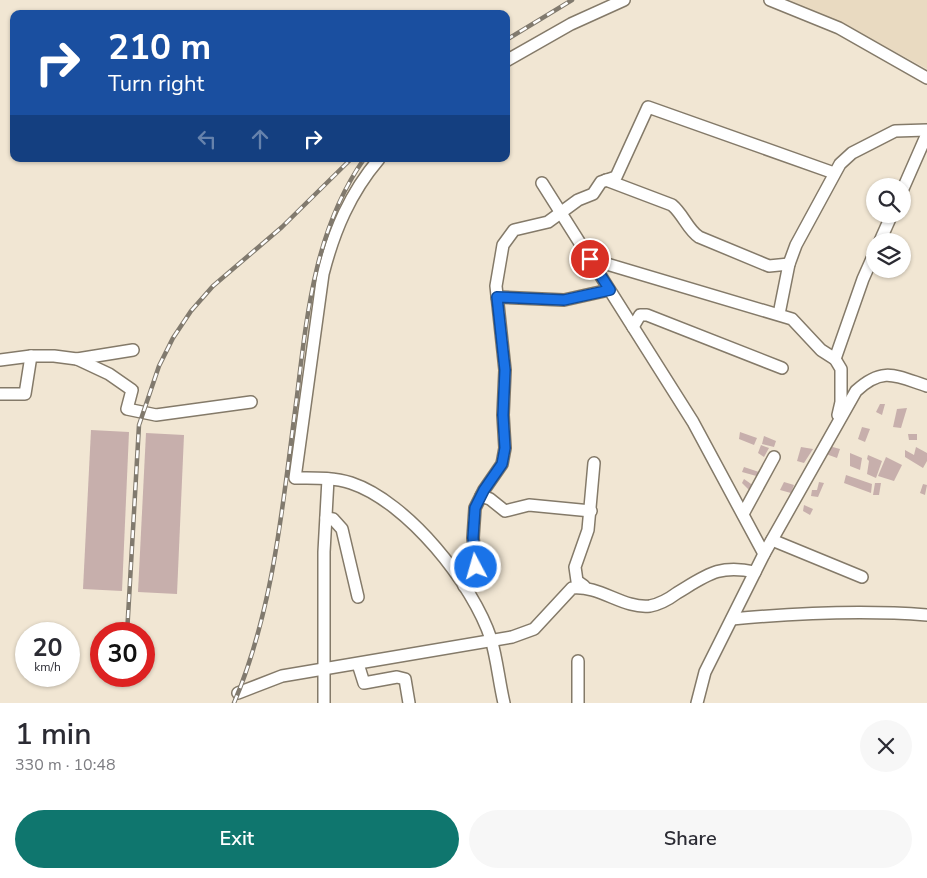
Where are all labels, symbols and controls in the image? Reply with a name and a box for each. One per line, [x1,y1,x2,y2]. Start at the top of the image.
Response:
text: 210 m [108,24,211,71]
icon: right [25,30,90,95]
text: Turn right [108,69,204,99]
icon: left [193,125,221,153]
icon: ahead [246,125,274,153]
icon: right [299,125,327,153]
map controls [866,178,911,278]
button: search [866,178,911,223]
button: layers [866,233,911,278]
pin [569,238,611,280]
icon: arrive [576,245,604,273]
position arrow [449,540,501,592]
speed limit sign: 30 [90,622,155,687]
text: 20 [32,631,63,665]
text: km/h [34,659,61,675]
text: 1 min [15,714,91,755]
button: close [860,720,912,772]
text: 330 m · 10:48 [15,754,116,776]
button: Exit [15,810,459,868]
button: Share [469,810,912,868]

